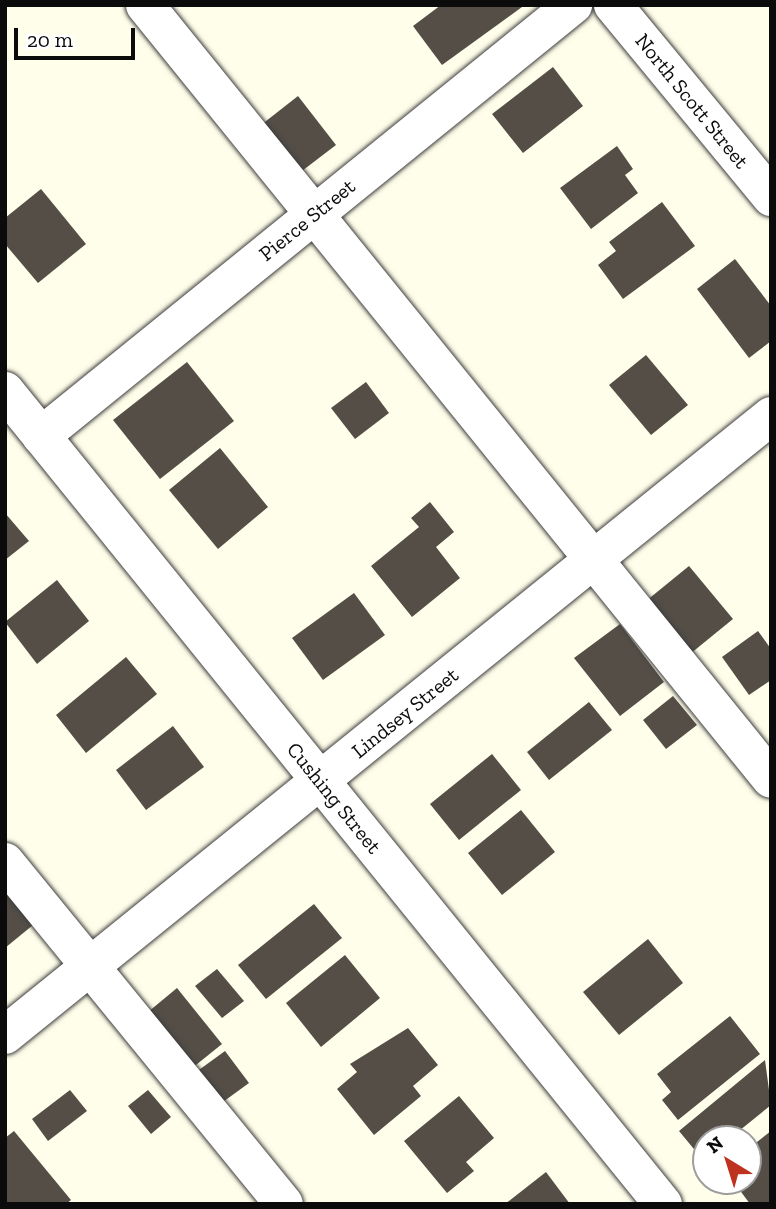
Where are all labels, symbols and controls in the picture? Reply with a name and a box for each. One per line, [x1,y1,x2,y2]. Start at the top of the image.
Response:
scale bar [18,14,138,58]
text: 20 m [27,27,73,52]
street label: North Scott Street [630,28,754,174]
street label: Pierce Street [254,174,360,266]
street label: Lindsey Street [346,662,464,764]
street label: Cushing Street [281,737,387,859]
north arrow [692,1125,762,1195]
text: N [702,1131,728,1158]

